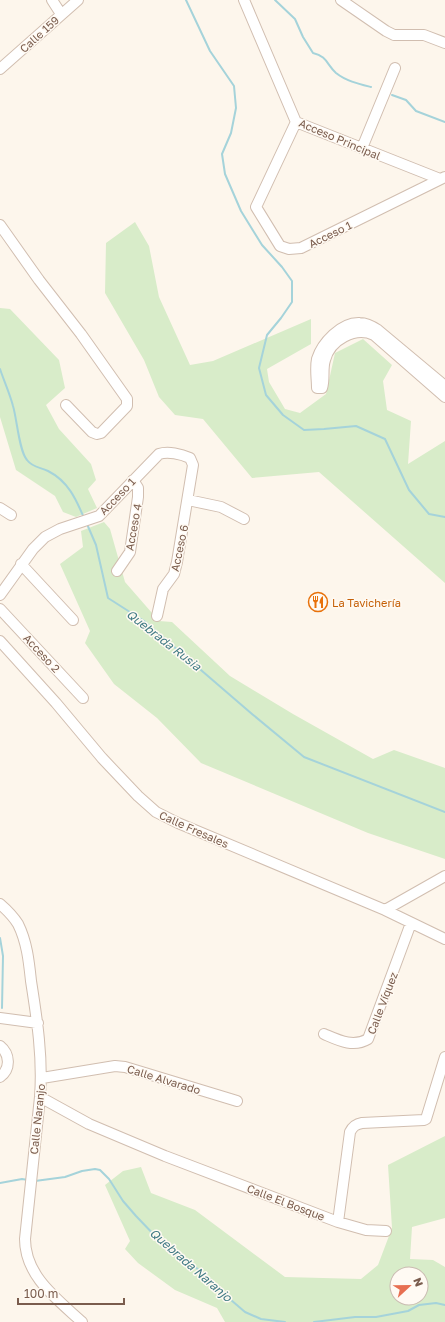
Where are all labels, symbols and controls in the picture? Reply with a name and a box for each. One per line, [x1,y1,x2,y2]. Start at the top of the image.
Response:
street label: Calle 159 [17,13,61,55]
street label: Acceso Principal [297,116,383,162]
street label: Acceso 1 [306,218,354,250]
street label: Acceso 1 [96,475,138,517]
street label: Acceso 4 [122,502,144,552]
street label: Acceso 6 [168,523,190,573]
restaurant icon: La Tavichería [307,591,329,613]
place label: La Tavichería [332,596,401,609]
water label: Quebrada Rusia [124,606,205,675]
street label: Acceso 2 [21,631,63,675]
street label: Calle Fresales [157,808,231,850]
street label: Calle Víquez [364,970,400,1036]
street label: Calle Alvarado [126,1062,203,1096]
street label: Calle Naranjo [27,1083,47,1155]
street label: Calle El Bosque [245,1181,327,1223]
water label: Quebrada Naranjo [147,1225,236,1305]
north arrow [389,1266,429,1306]
text: N [411,1276,426,1288]
scale bar [18,1280,124,1306]
text: 100 m [24,1286,58,1301]

